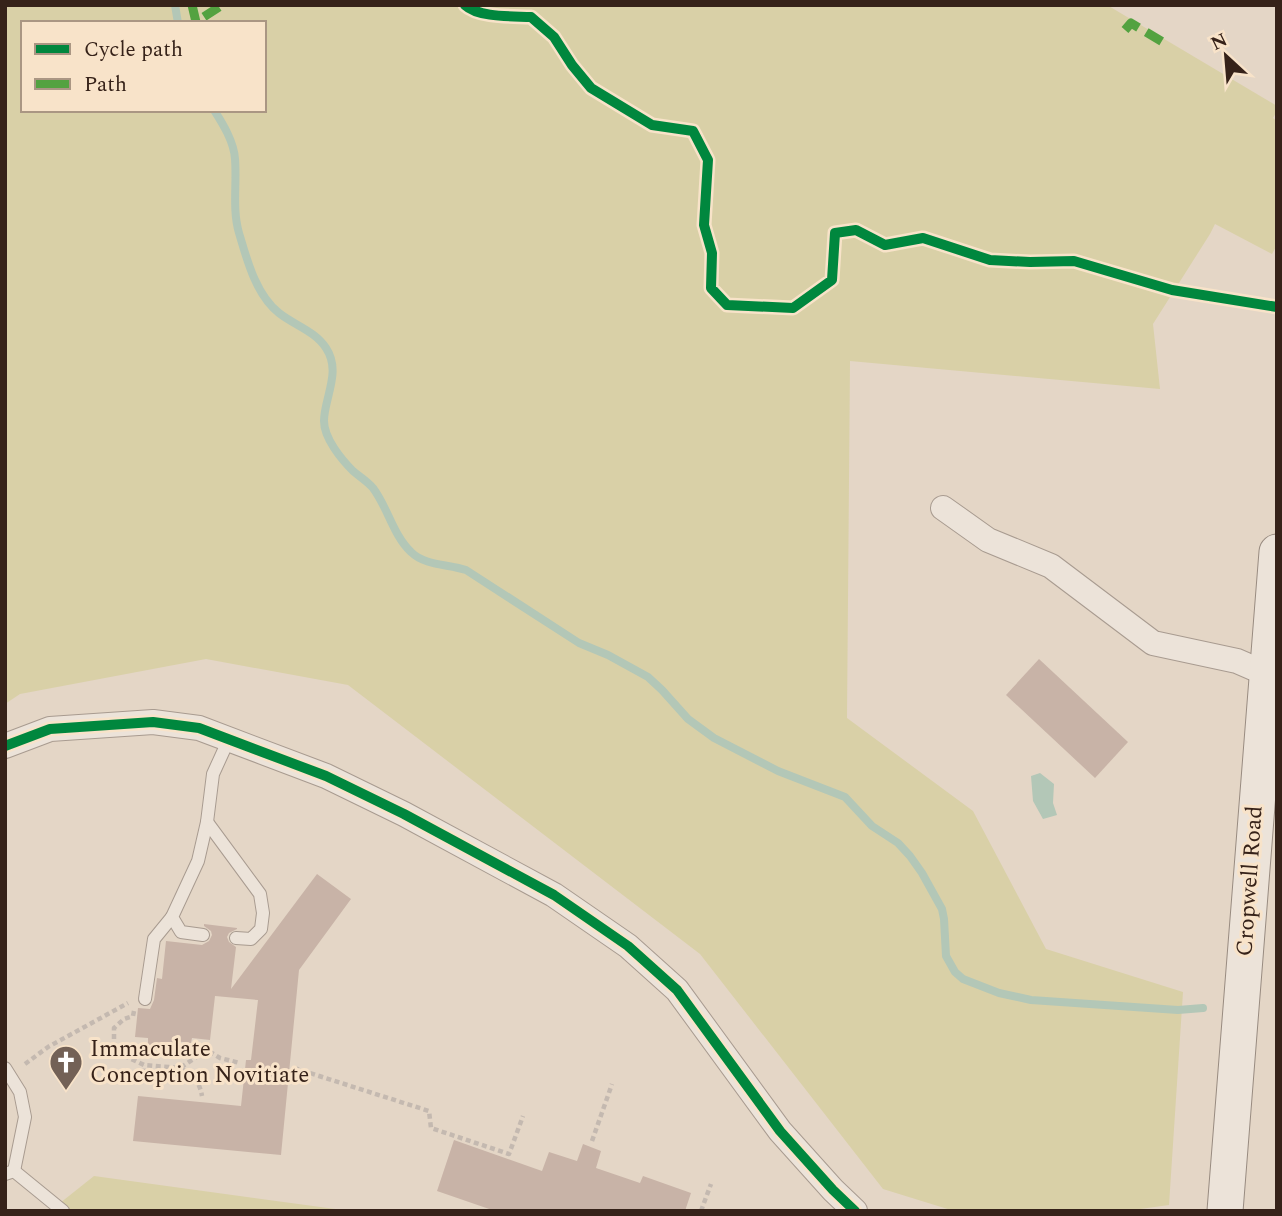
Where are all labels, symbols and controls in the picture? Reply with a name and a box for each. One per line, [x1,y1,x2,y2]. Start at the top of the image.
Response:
legend [21,21,266,112]
north arrow [1191,21,1261,91]
text: N [1206,26,1233,59]
text: Cycle path [84,34,183,66]
text: Path [84,69,127,101]
street label: Cropwell Road [1227,804,1273,957]
place label: Immaculate Conception Novitiate [90,1032,310,1093]
church icon: Immaculate Conception Novitiate [47,1043,85,1092]

